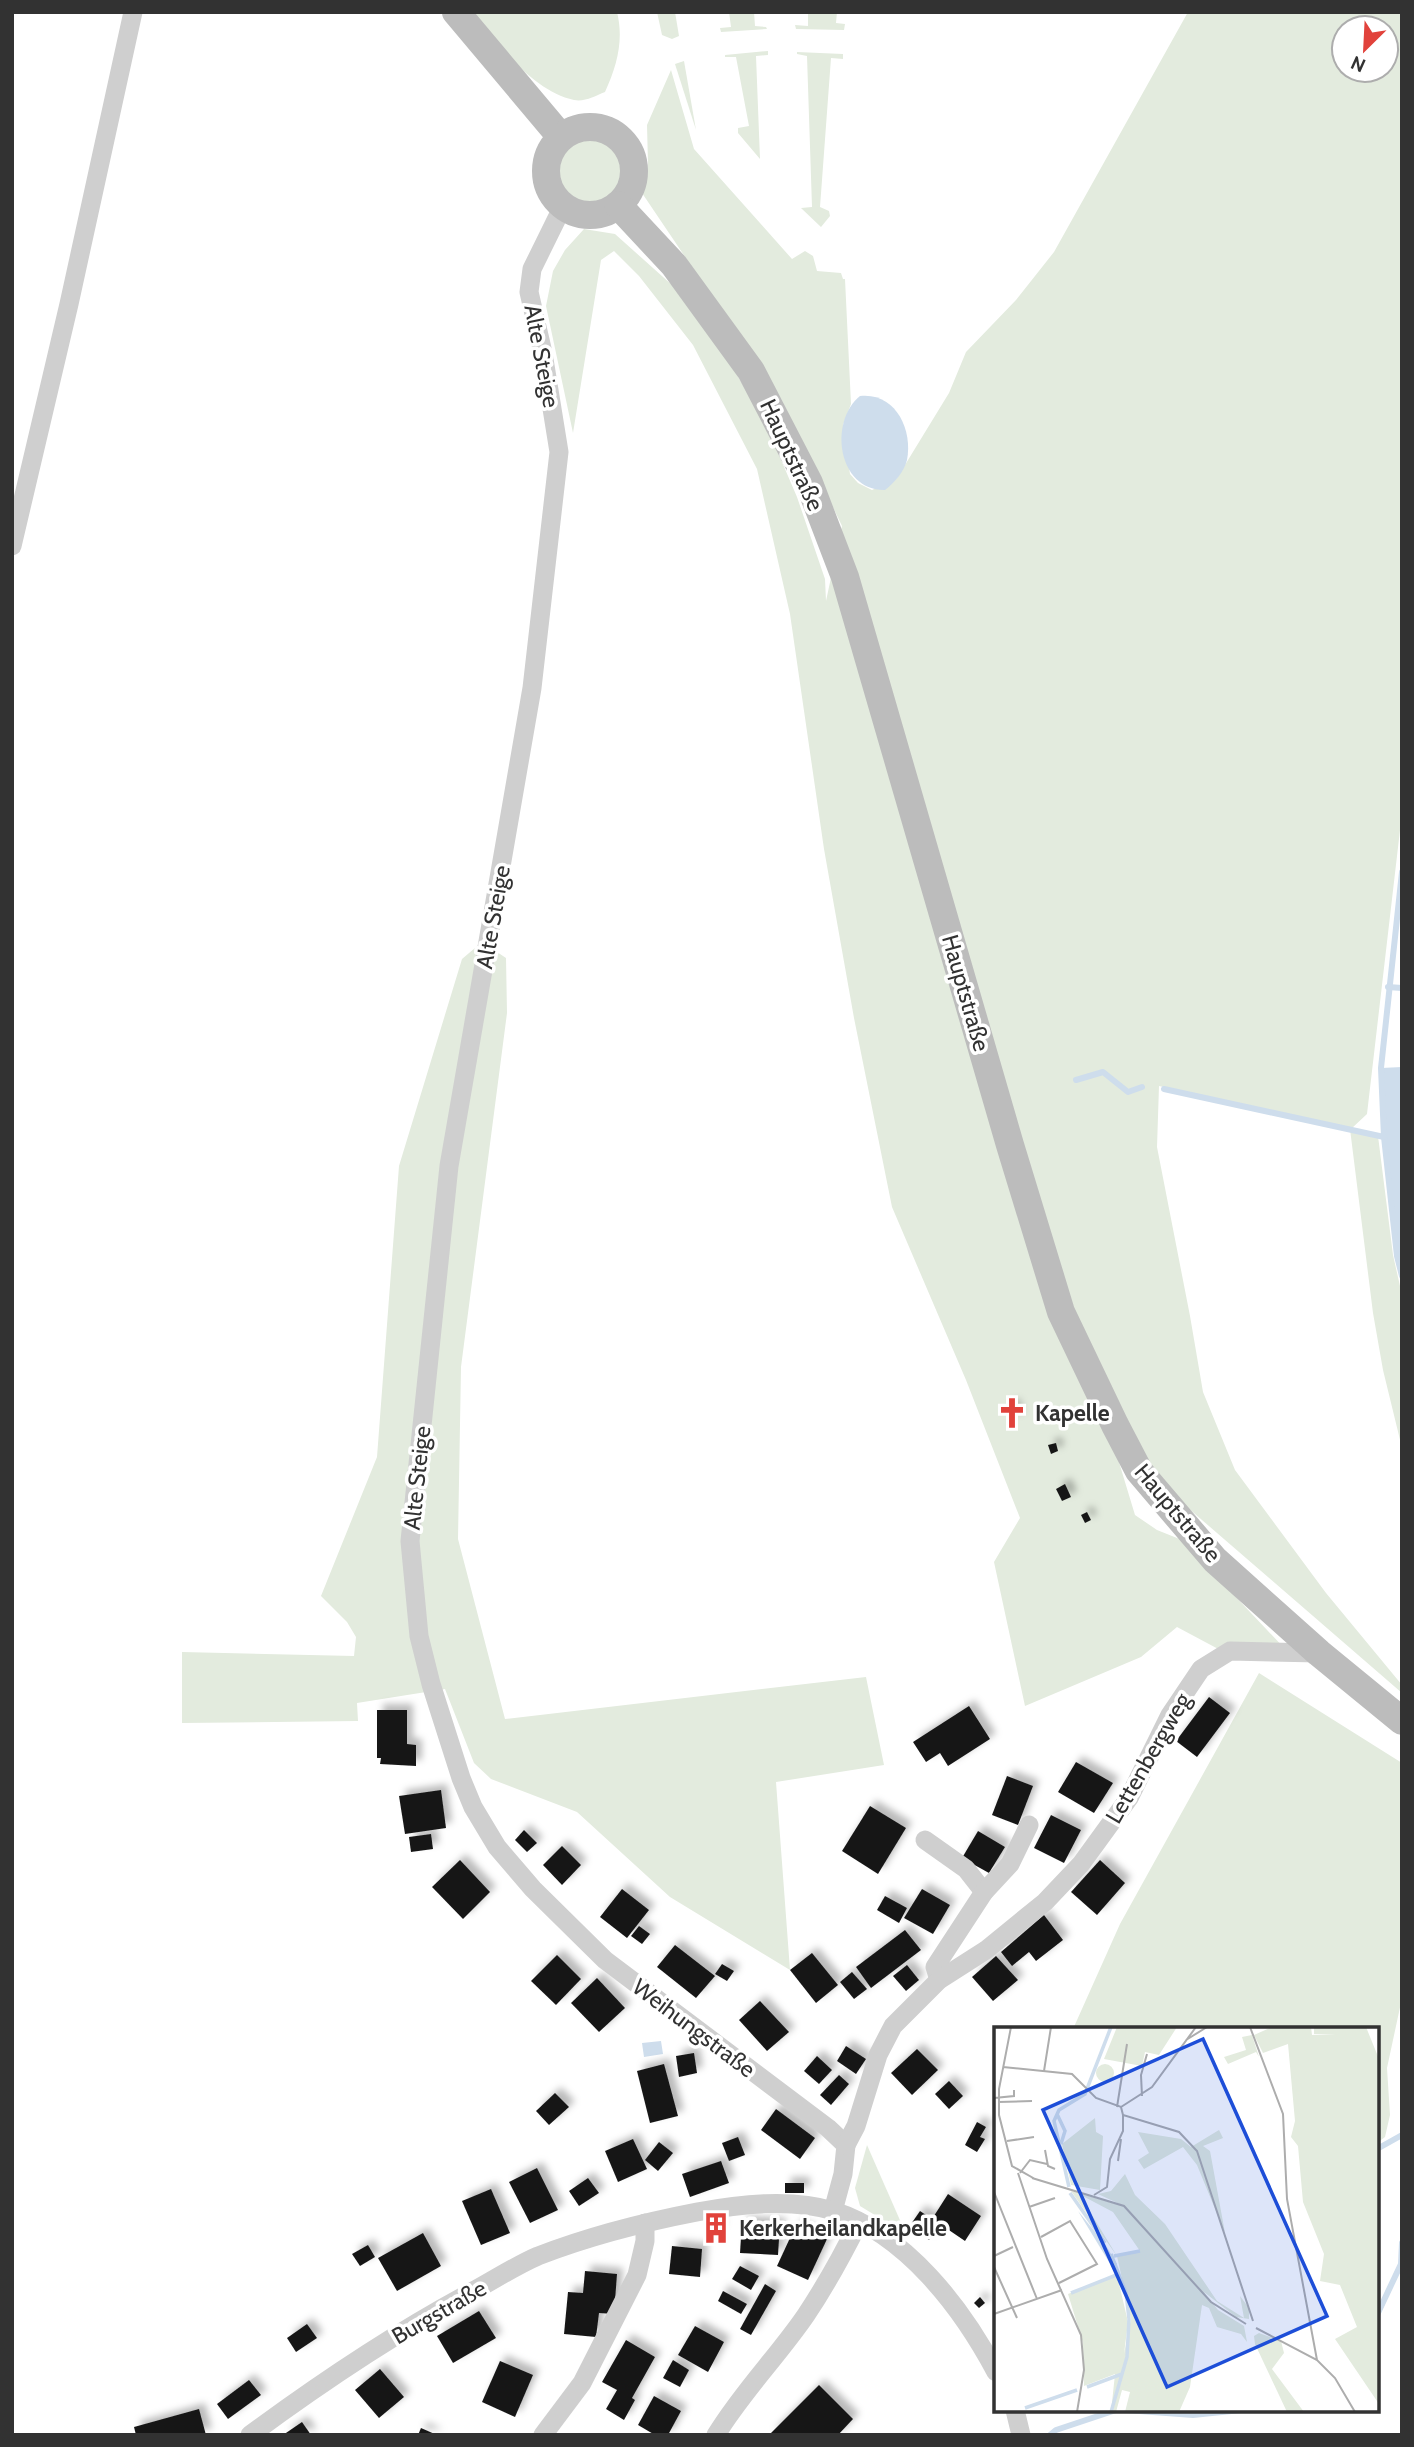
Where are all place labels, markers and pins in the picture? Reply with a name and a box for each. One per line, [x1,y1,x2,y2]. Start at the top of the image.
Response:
church icon: Kapelle [995,1396,1029,1430]
place label: Kapelle [1035,1399,1110,1427]
building icon: Kerkerheilandkapelle [699,2211,733,2245]
place label: Kerkerheilandkapelle [739,2214,947,2242]

